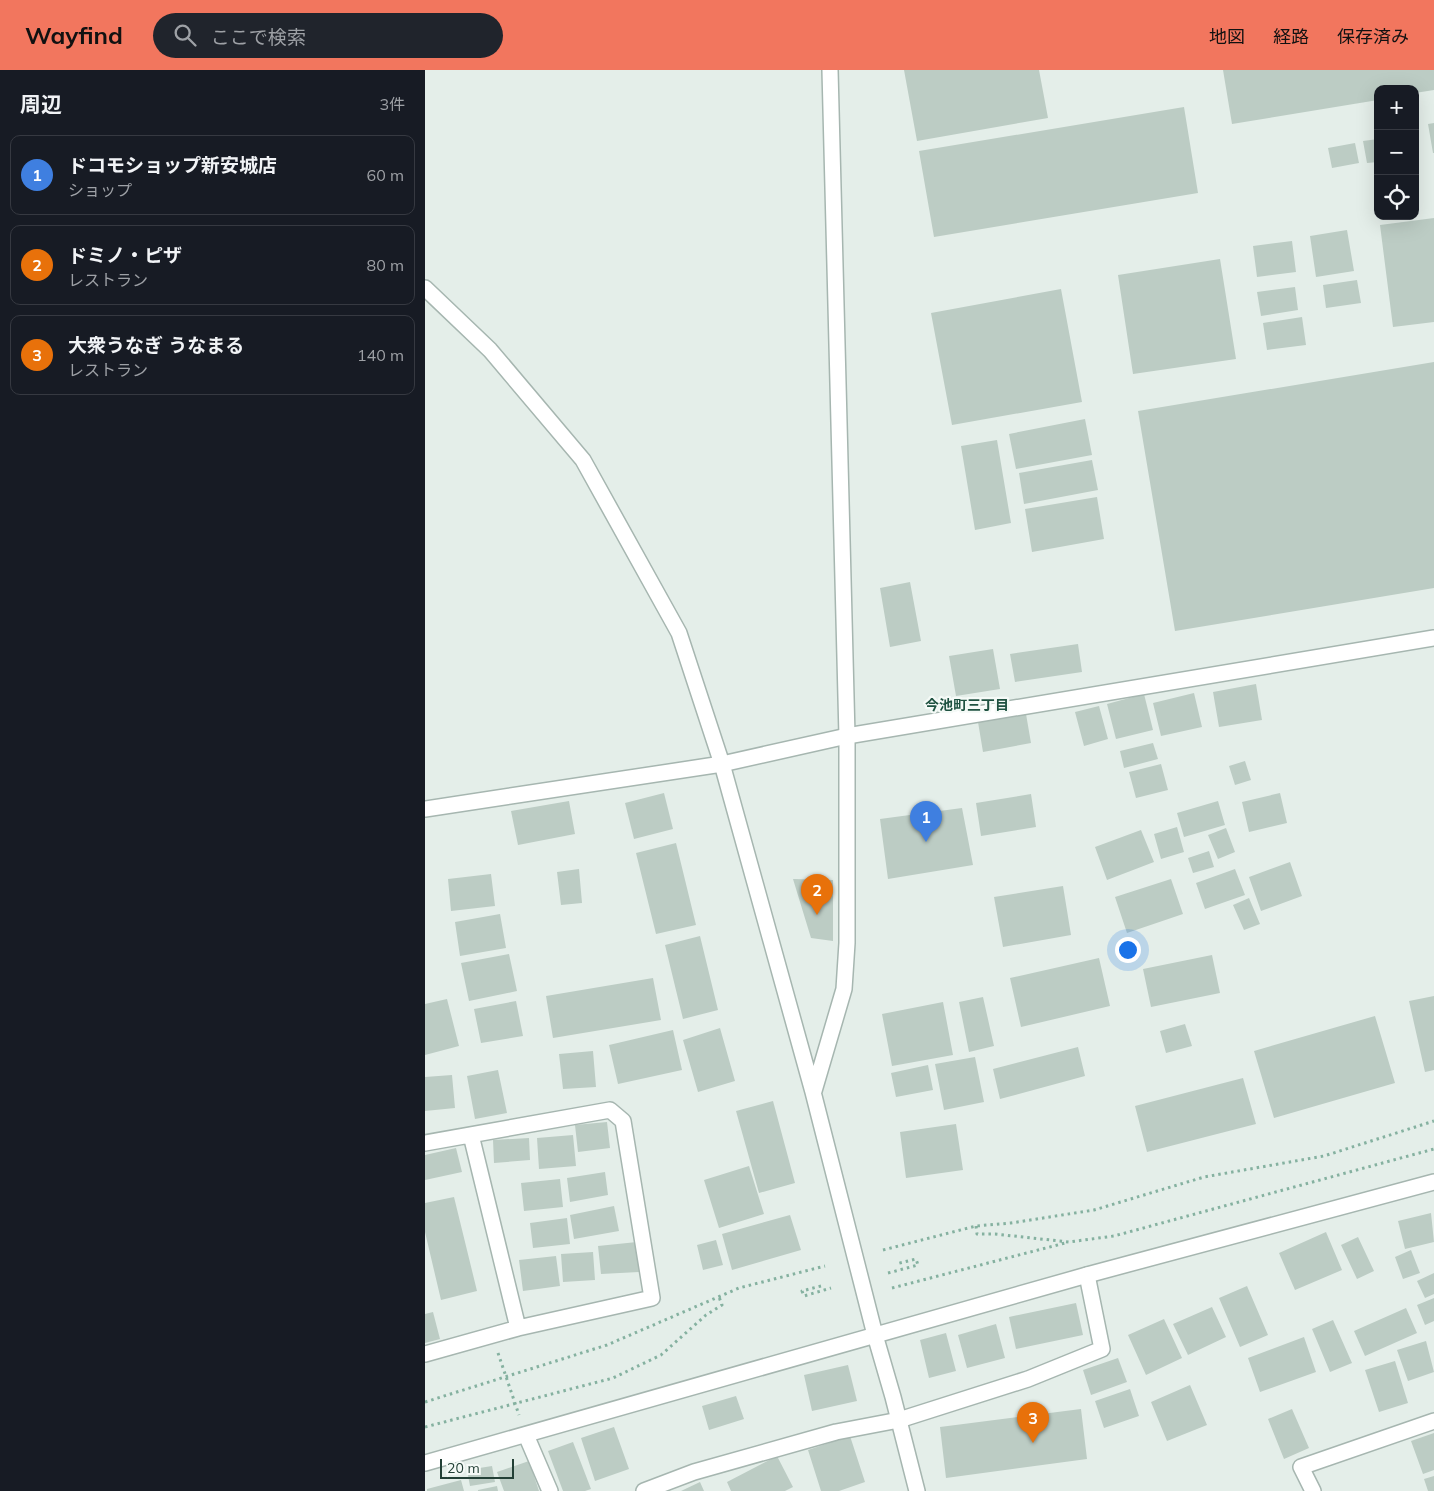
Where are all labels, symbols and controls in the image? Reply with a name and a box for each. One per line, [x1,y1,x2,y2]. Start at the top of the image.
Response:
search box [153,13,503,58]
text: Wayfind [25,20,123,50]
icon: search [171,21,199,49]
text: ここで検索 [211,25,306,49]
text: 地図 [1209,25,1245,48]
text: 経路 [1273,25,1309,48]
text: 保存済み [1337,25,1409,48]
map controls [1374,85,1419,220]
button: + [1374,85,1419,130]
text: 周辺 [20,91,62,117]
text: 3件 [379,94,405,114]
button: − [1374,130,1419,175]
text: ドコモショップ新安城店 [68,153,277,177]
text: 1 [32,165,42,185]
text: 60 m [367,165,404,185]
button: locate [1374,175,1419,220]
text: ショップ [68,180,132,200]
text: ドミノ・ピザ [68,243,182,267]
text: 2 [32,255,42,275]
text: 80 m [367,255,404,275]
text: レストラン [68,270,148,290]
text: 大衆うなぎ うなまる [68,333,244,357]
text: 3 [32,345,42,365]
text: 140 m [357,345,404,365]
text: レストラン [68,360,148,380]
district label: 今池町三丁目 [925,696,1009,714]
pin: 1 [910,801,942,842]
pin: 2 [801,874,833,915]
your location [1115,937,1141,963]
pin: 3 [1017,1402,1049,1443]
scale bar [440,1456,514,1479]
text: 20 m [447,1459,480,1477]

